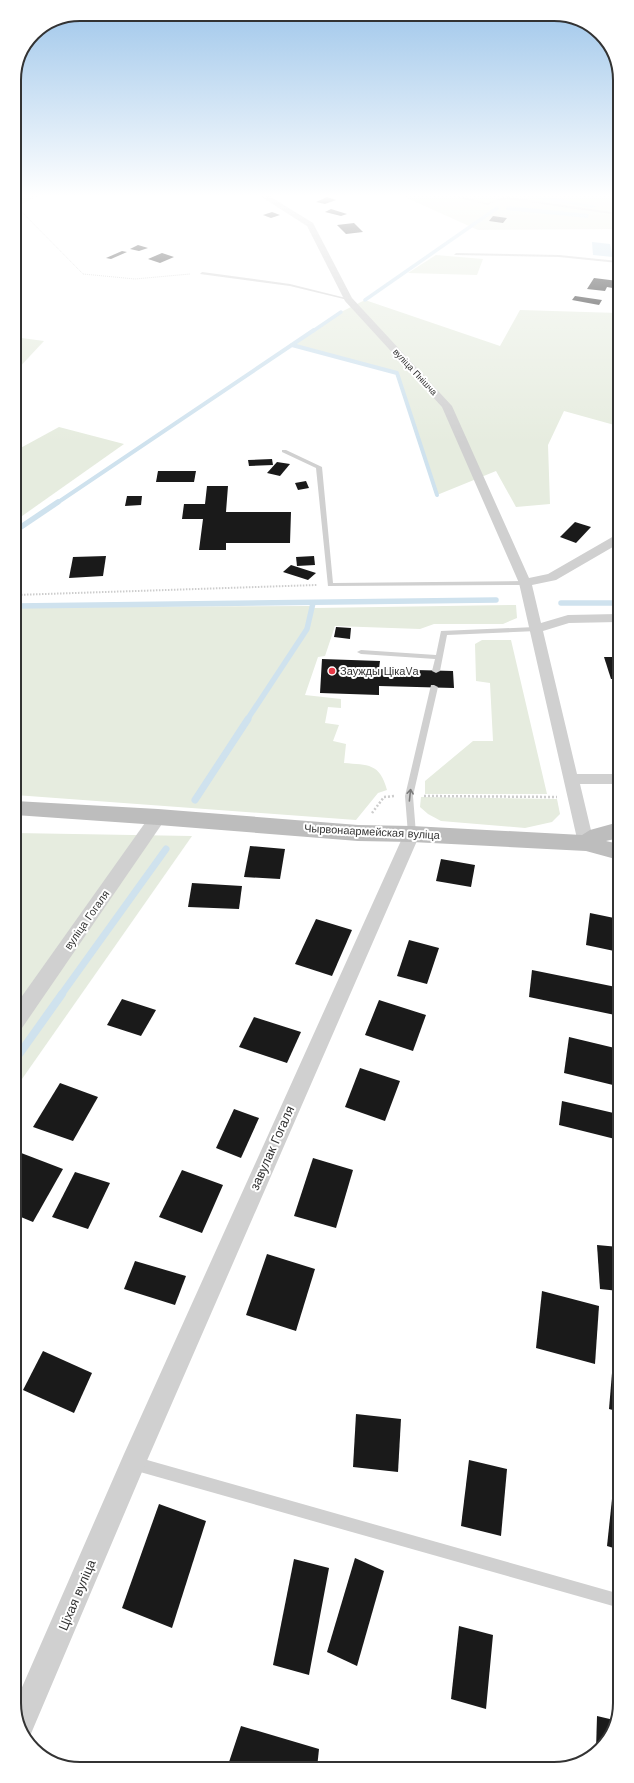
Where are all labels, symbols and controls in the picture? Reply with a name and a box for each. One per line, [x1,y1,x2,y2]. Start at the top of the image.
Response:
street label: вуліца Пнішча [391,347,439,397]
place label: Заужды ЦікаVа [340,665,420,678]
marker: Заужды ЦікаVа [327,666,337,676]
one-way arrow [406,789,414,802]
street label: Чырвонаармейская вуліца [304,822,441,842]
street label: вуліца Гогаля [62,888,112,952]
street label: завулак Гогаля [247,1104,297,1192]
street label: Ціхая вуліца [55,1557,99,1633]

